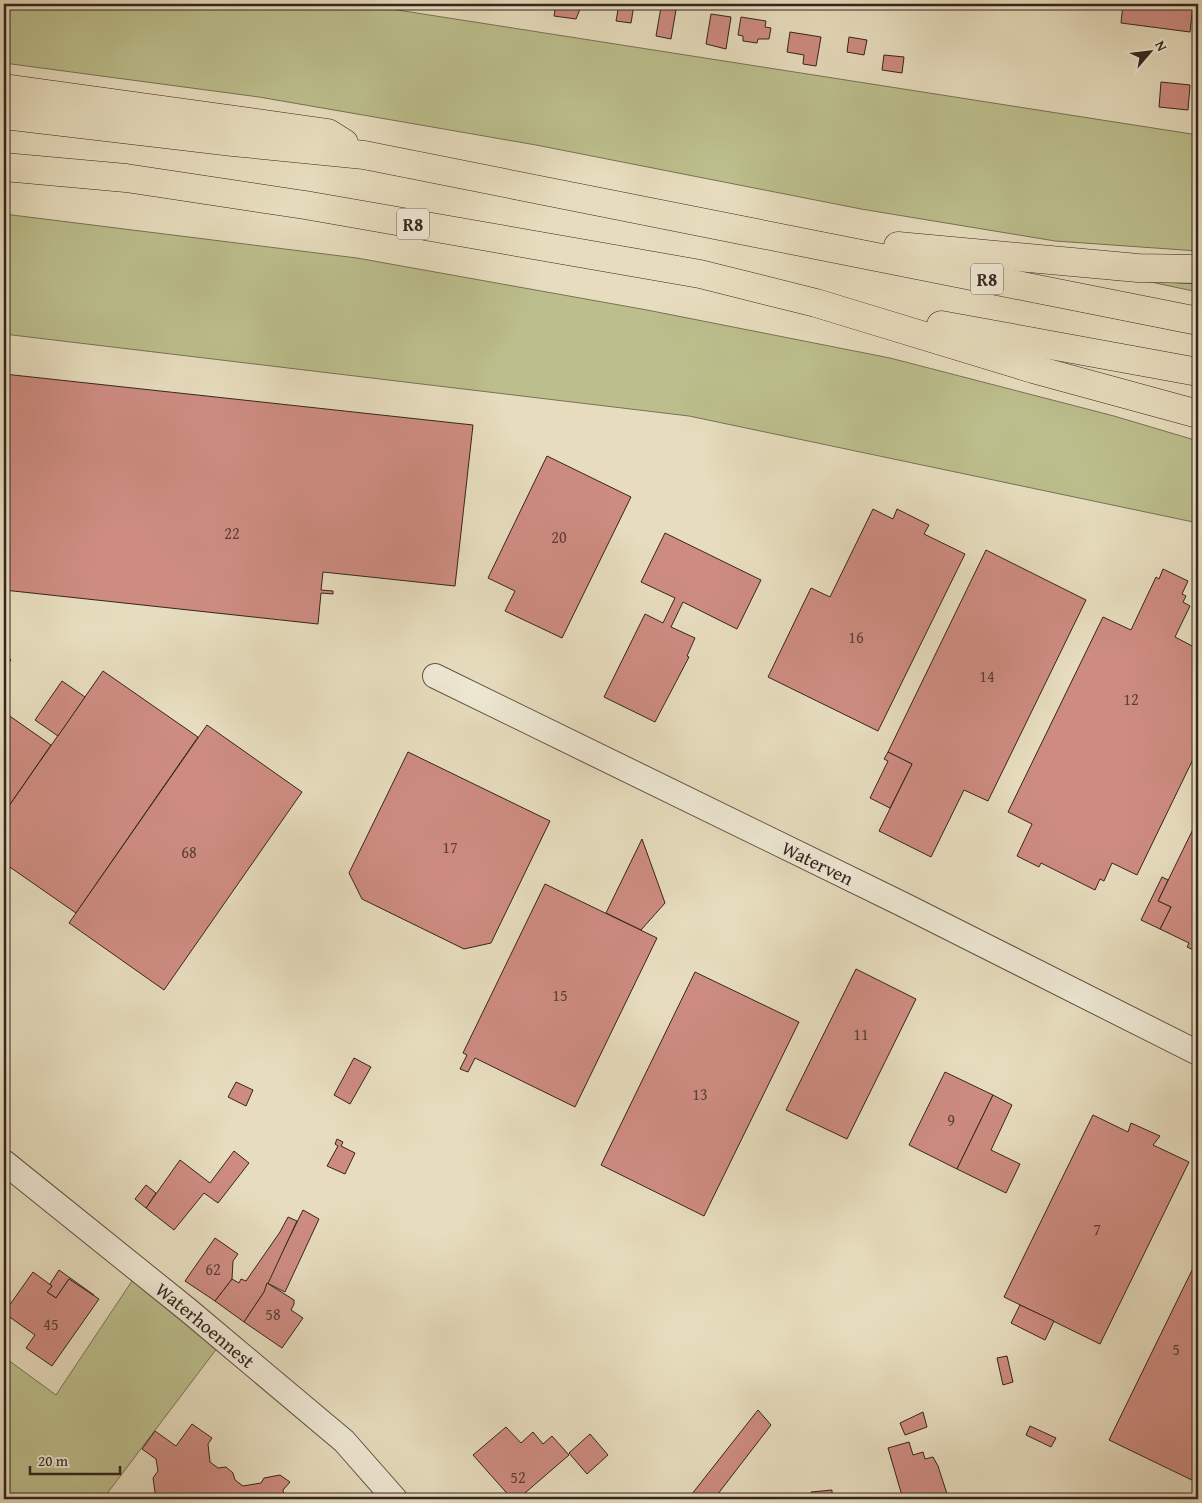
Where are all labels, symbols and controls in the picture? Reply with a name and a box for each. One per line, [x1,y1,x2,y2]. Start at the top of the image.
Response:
north arrow [1124,28,1174,78]
text: N [1150,37,1173,55]
road number: R8 [397,208,429,240]
road number: R8 [971,264,1003,294]
house number: 22 [224,521,240,545]
house number: 20 [551,525,567,549]
house number: 16 [848,625,864,649]
house number: 14 [979,664,995,688]
house number: 12 [1123,687,1139,711]
street label: Waterven [777,834,859,892]
house number: 17 [442,835,458,859]
house number: 68 [181,840,197,864]
house number: 15 [552,983,568,1007]
house number: 11 [853,1022,869,1046]
house number: 13 [692,1082,708,1106]
house number: 9 [947,1108,955,1132]
house number: 7 [1093,1217,1101,1241]
house number: 62 [205,1257,221,1281]
street label: Waterhoennest [150,1275,261,1375]
house number: 58 [265,1302,281,1326]
house number: 45 [43,1312,59,1336]
house number: 5 [1172,1337,1180,1361]
scale bar [30,1443,120,1475]
text: 20 m [38,1450,69,1471]
house number: 52 [510,1465,526,1489]

